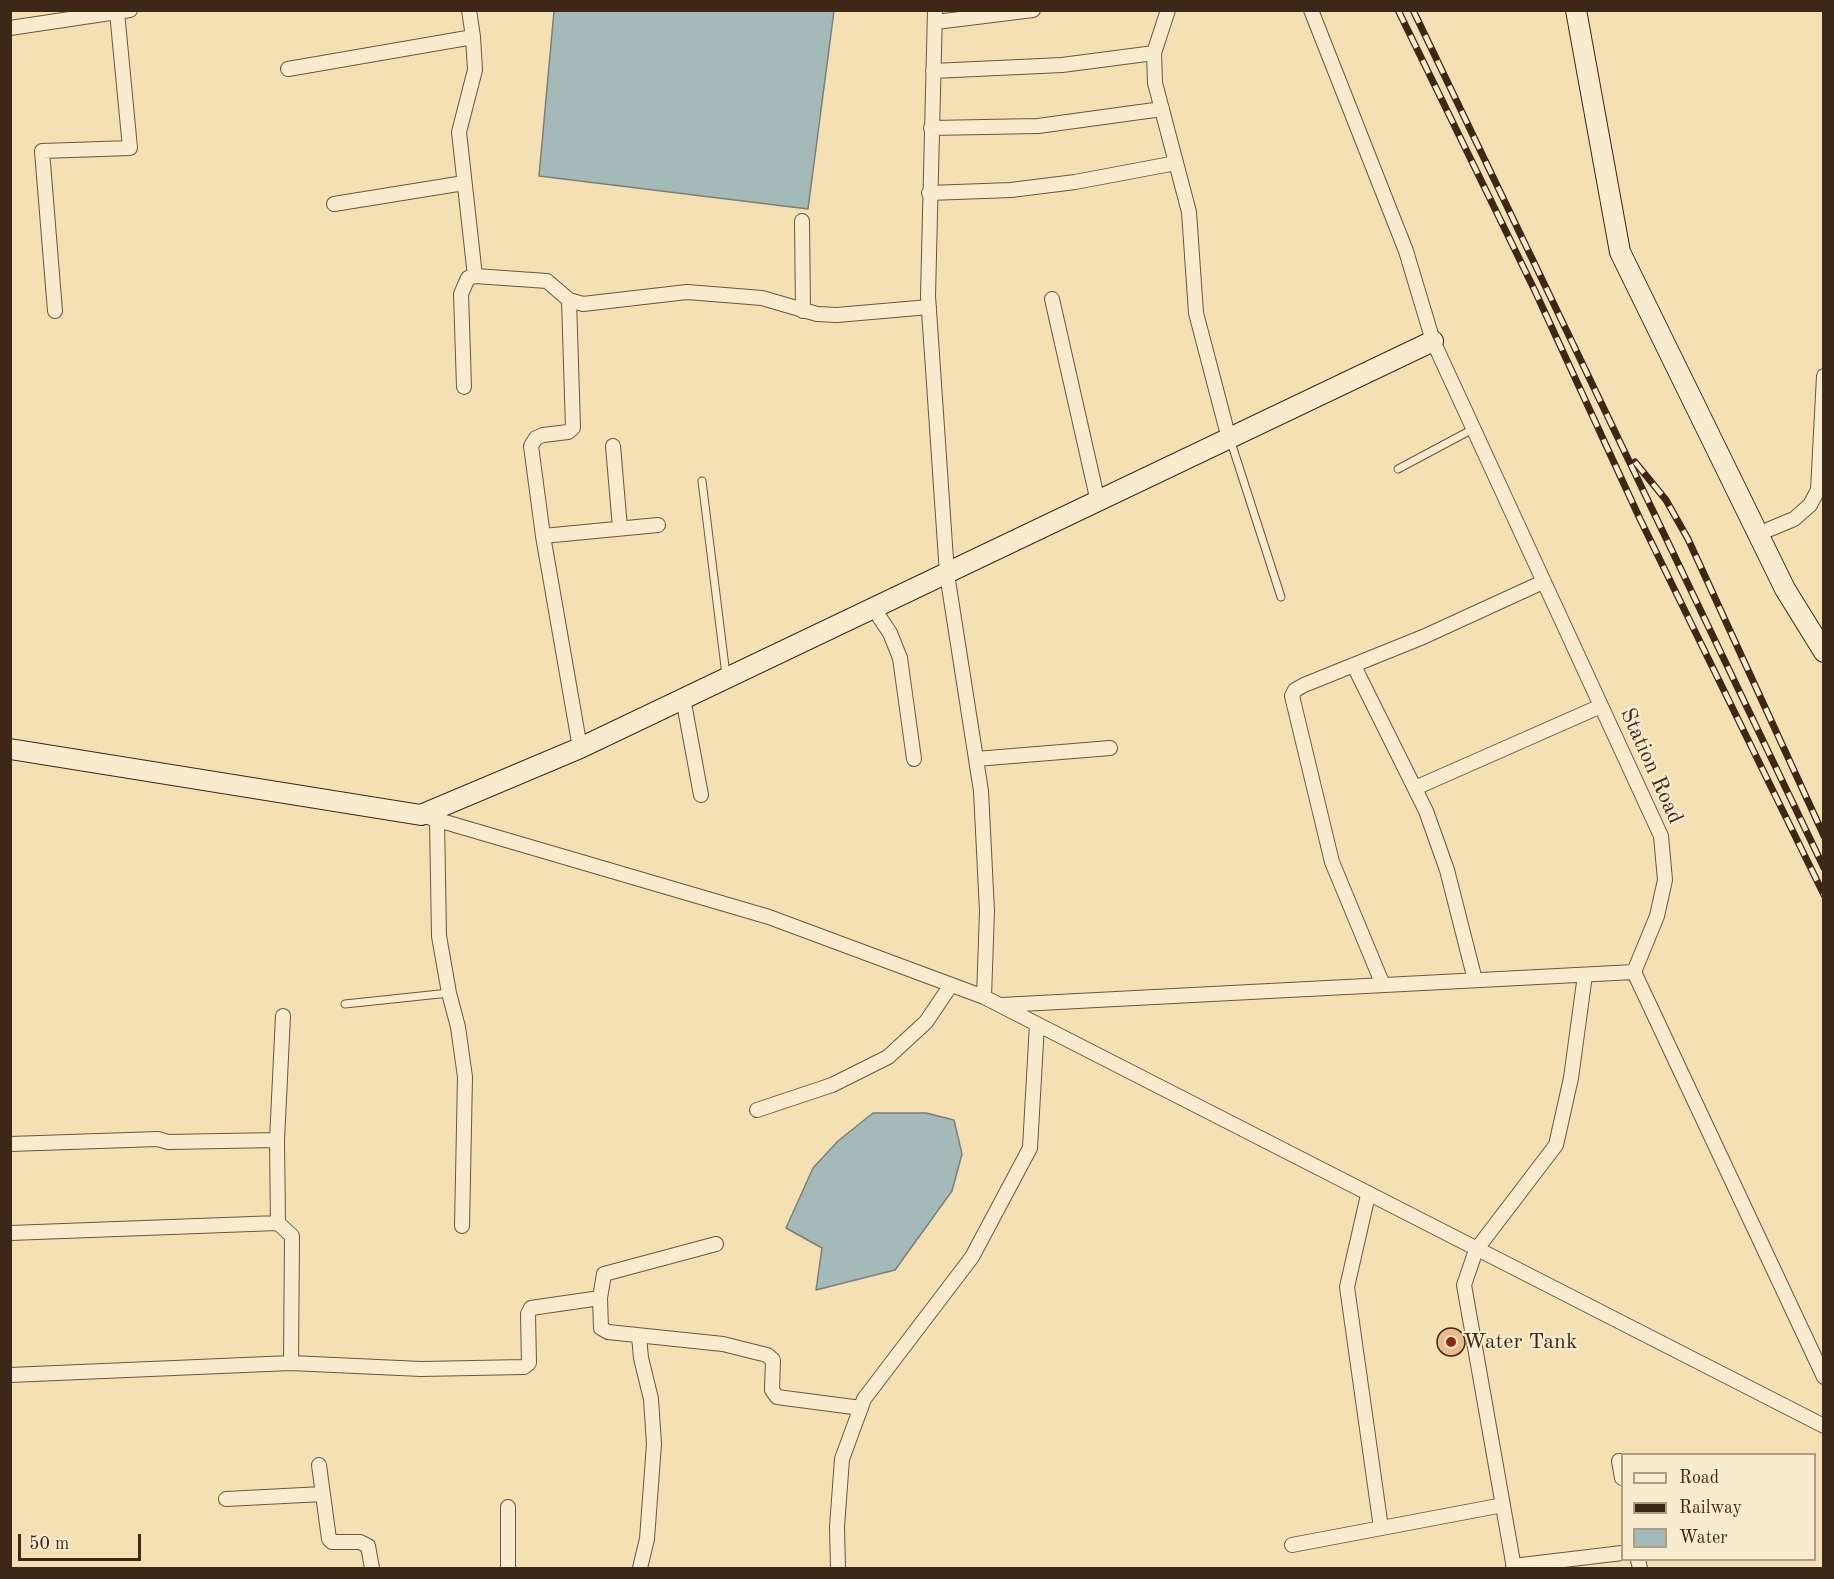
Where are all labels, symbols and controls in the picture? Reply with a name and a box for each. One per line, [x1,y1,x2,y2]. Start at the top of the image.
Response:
street label: Station Road [1614,704,1688,828]
place label: Water Tank [1463,1329,1577,1355]
marker: Water Tank [1444,1335,1458,1349]
legend [1621,1453,1816,1561]
text: Road [1679,1469,1719,1487]
text: Railway [1679,1499,1742,1517]
scale bar [21,1522,144,1560]
text: Water [1679,1529,1728,1547]
text: 50 m [29,1535,69,1553]

